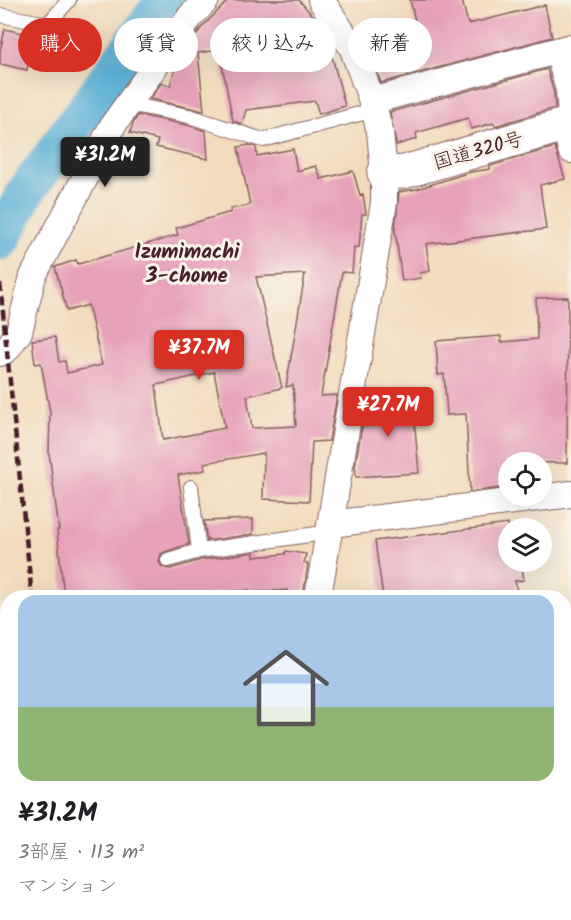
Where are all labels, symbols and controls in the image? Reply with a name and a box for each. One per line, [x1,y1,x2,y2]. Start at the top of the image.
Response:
chip: 購入 [18,18,102,72]
chip: 賃貸 [114,18,198,72]
chip: 絞り込み [210,18,336,72]
chip: 新着 [348,18,432,72]
street label: 国道320号 [429,124,528,180]
pin: ¥31.2M [56,137,154,188]
text: ¥31.2M [75,140,135,172]
district label: Izumimachi 3-chome [135,236,240,293]
pin: ¥37.7M [150,330,248,381]
text: ¥37.7M [168,333,230,365]
pin: ¥27.7M [339,387,437,438]
text: ¥27.7M [357,390,419,422]
map controls [498,452,552,572]
button: locate [498,452,552,506]
button: layers [498,518,552,572]
icon: home [232,634,340,742]
text: ¥31.2M [18,793,97,835]
text: 3部屋 · 113 m² [18,837,144,869]
text: マンション [18,871,117,903]

